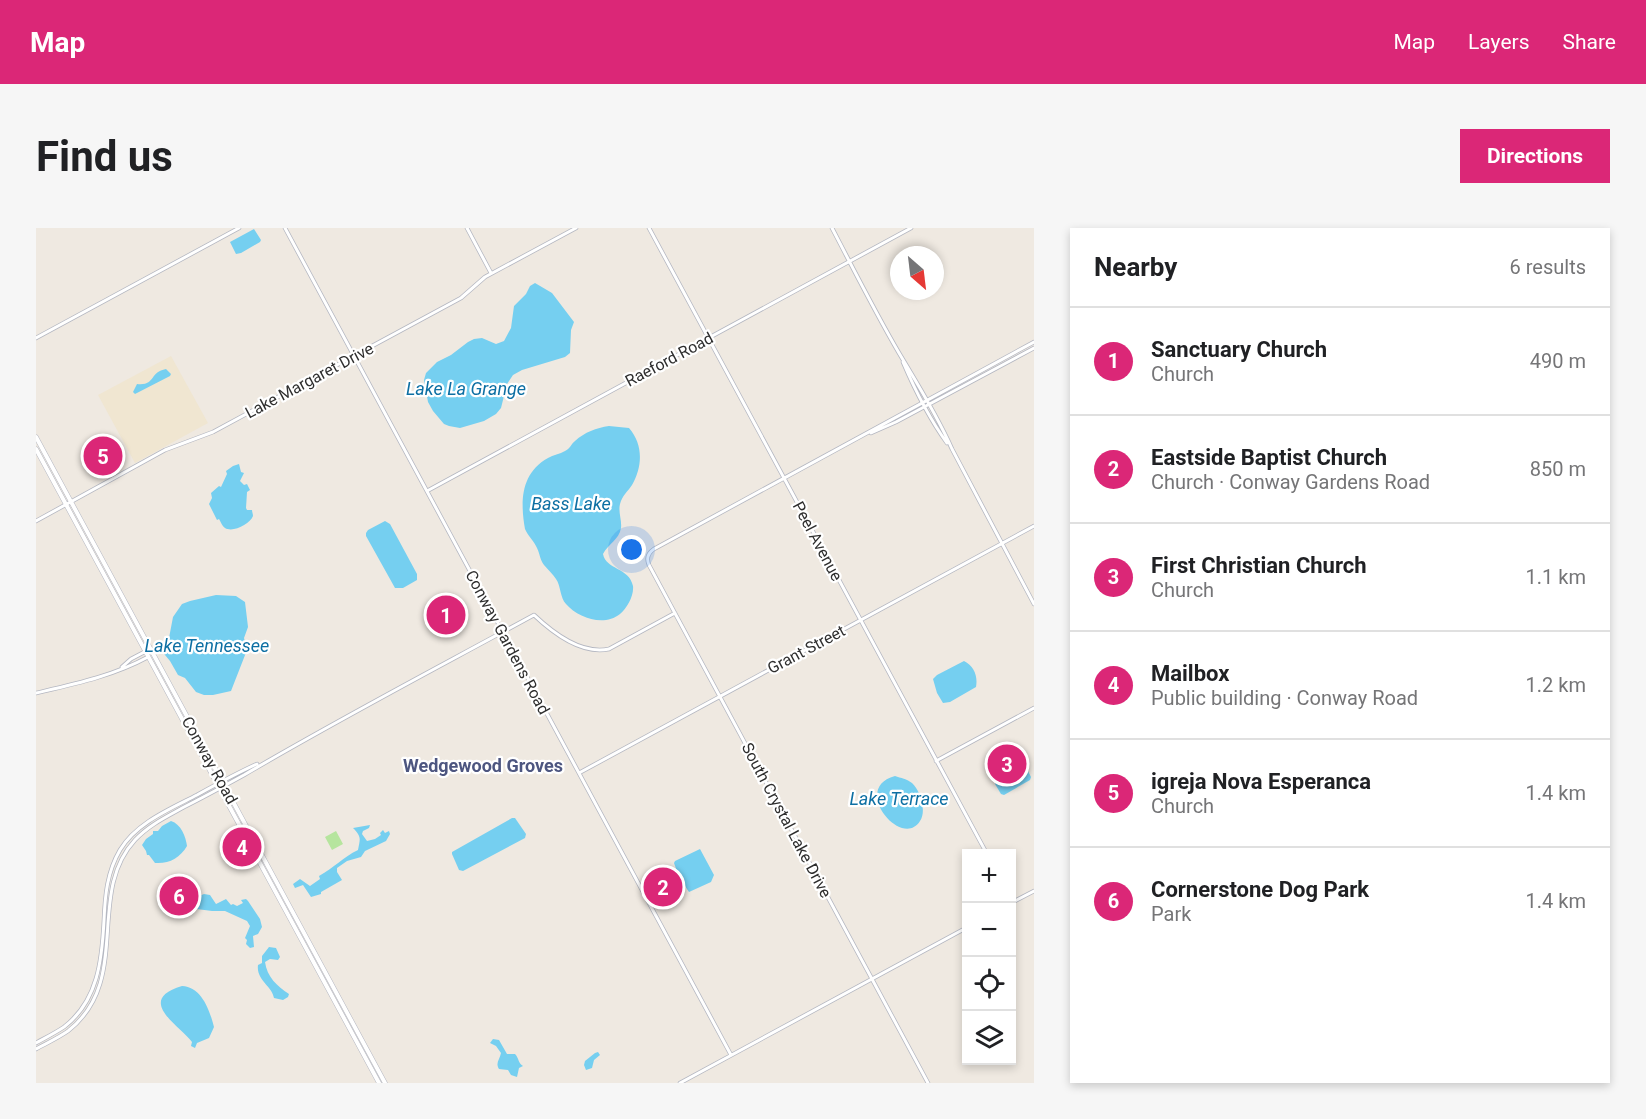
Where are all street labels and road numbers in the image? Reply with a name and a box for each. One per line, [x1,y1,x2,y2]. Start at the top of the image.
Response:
street label: Raeford Road [622,328,716,391]
street label: Lake Margaret Drive [242,339,377,422]
street label: Peel Avenue [789,498,846,584]
street label: Conway Gardens Road [461,567,554,718]
street label: Grant Street [764,621,848,678]
street label: Conway Road [178,713,241,807]
street label: South Crystal Lake Drive [738,740,835,901]

